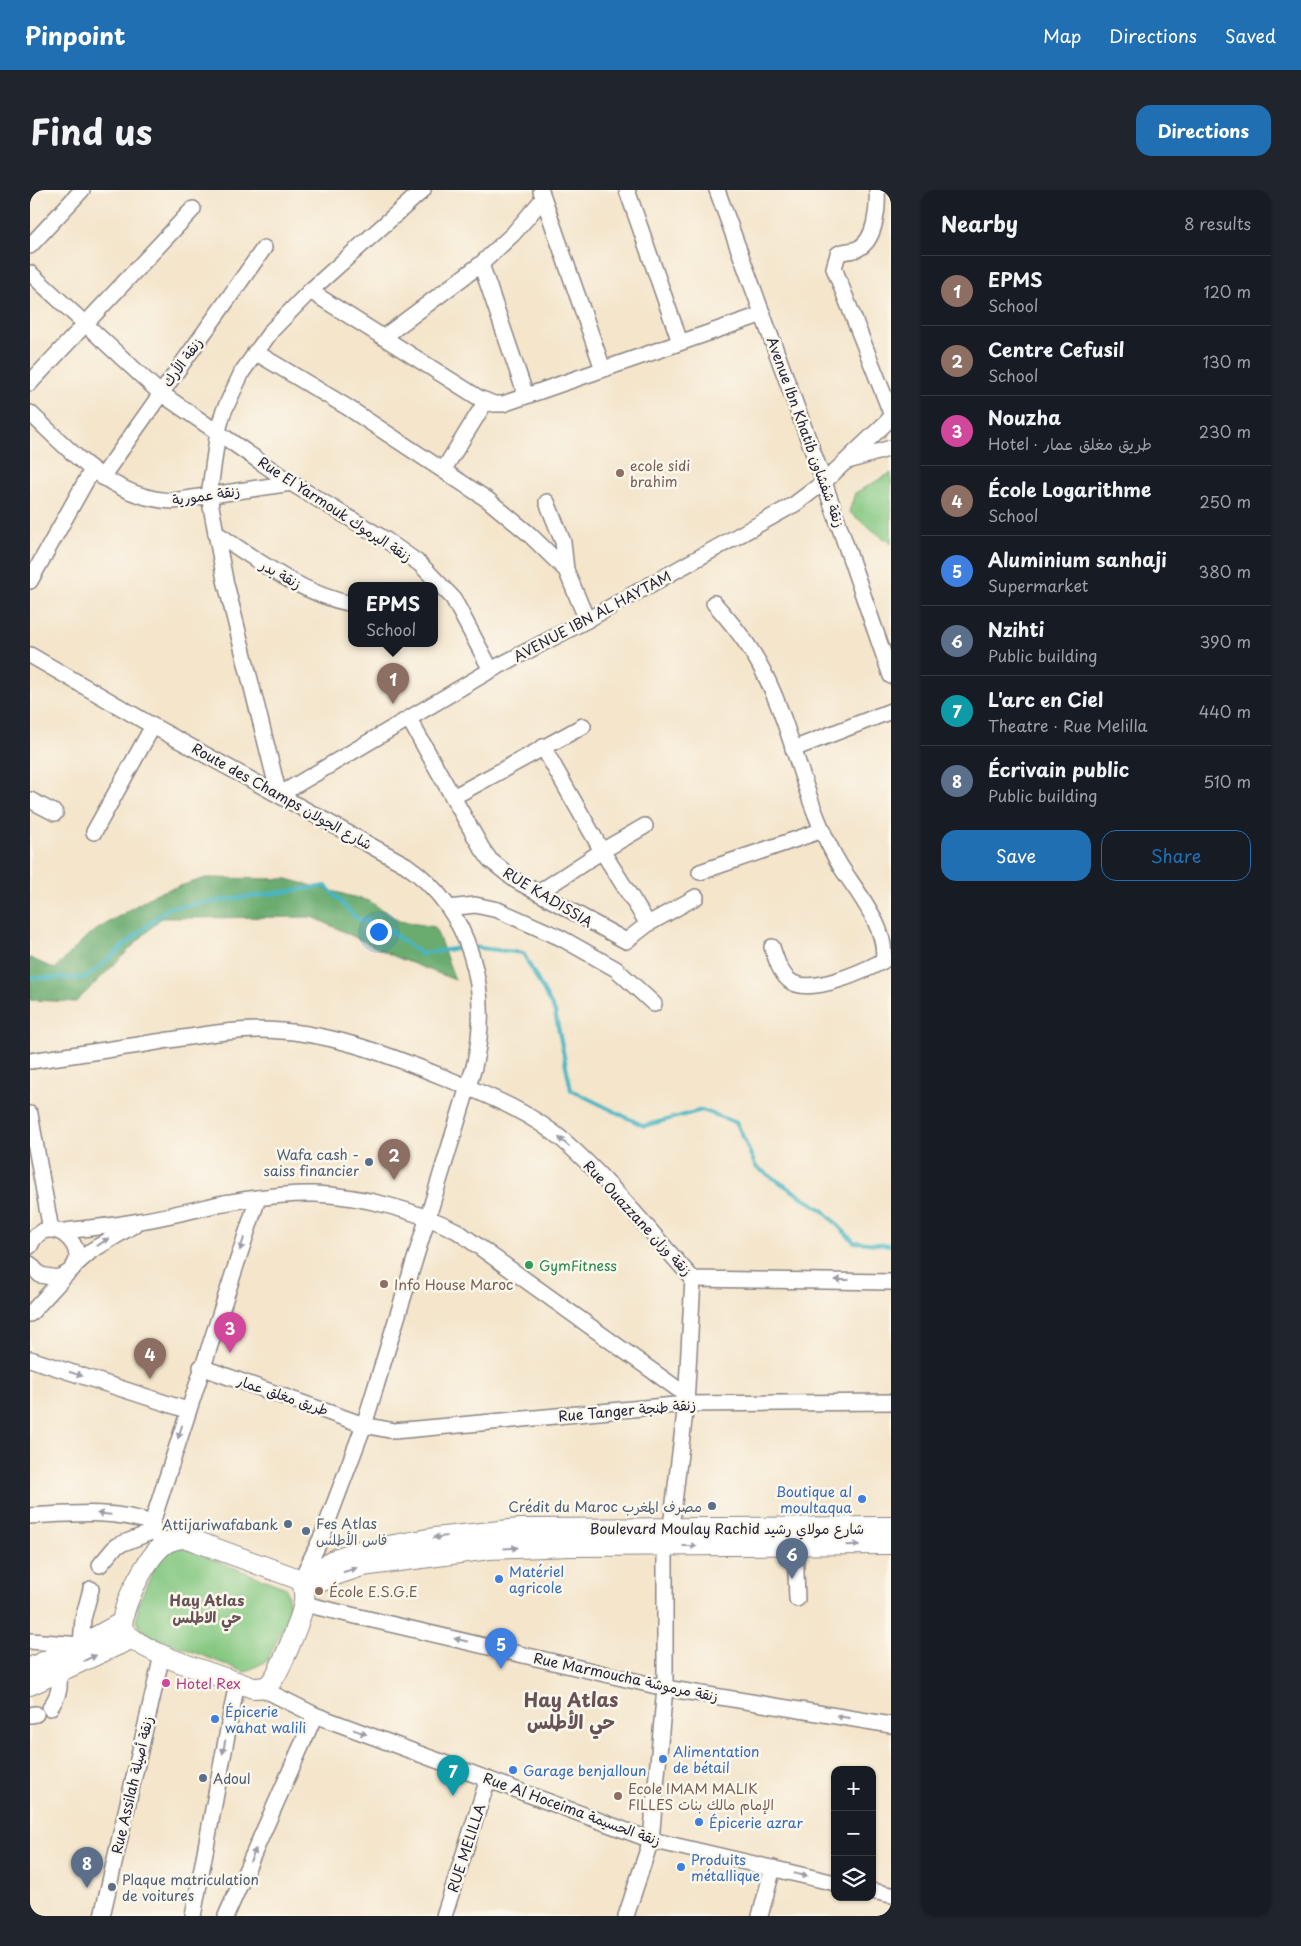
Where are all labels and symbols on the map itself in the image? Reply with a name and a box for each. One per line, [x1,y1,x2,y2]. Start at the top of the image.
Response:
street label: زنقة الأرك [157,333,207,391]
street label: Avenue Ibn Khatib زنقة شفشاون [762,334,850,530]
street label: Rue El Yarmouk زنقة اليرموك [254,451,416,567]
place label: ecole sidi brahim [630,455,690,492]
marker: ecole sidi brahim [614,467,626,479]
street label: زنقة عمورية [171,480,241,510]
street label: زنقة بدر [256,554,305,594]
street label: AVENUE IBN AL HAYTAM [509,565,675,667]
pin: 1 [377,663,409,704]
street label: Route des Champs شارع الجولان [188,738,376,854]
street label: RUE KADISSIA [499,862,597,932]
your location [366,919,392,945]
one-way arrow [558,1136,570,1148]
pin: 2 [378,1139,410,1180]
place label: Wafa cash - saiss financier [263,1144,359,1181]
marker: Wafa cash - saiss financier [363,1156,375,1168]
street label: Rue Ouazzane زنقة وزان [579,1156,697,1280]
one-way arrow [97,1237,110,1247]
one-way arrow [238,1237,245,1252]
place label: GymFitness [539,1255,617,1276]
marker: GymFitness [523,1259,535,1271]
place label: Info House Maroc [394,1274,513,1295]
one-way arrow [834,1276,850,1284]
marker: Info House Maroc [378,1278,390,1290]
pin: 3 [214,1312,246,1353]
pin: 4 [134,1338,166,1379]
street label: طريق مغلق عمار [234,1369,331,1420]
one-way arrow [69,1371,84,1379]
street label: Rue Tanger زنقة طنجة [557,1394,697,1426]
one-way arrow [176,1425,184,1440]
place label: Boutique al moultaqua [776,1481,852,1518]
marker: Boutique al moultaqua [856,1493,868,1505]
place label: Crédit du Maroc مصرف المغرب [508,1496,702,1517]
marker: Crédit du Maroc مصرف المغرب [706,1500,718,1512]
one-way arrow [96,1509,112,1517]
place label: Fes Atlas فاس الأطلس [316,1513,387,1550]
place label: Attijariwafabank [162,1514,278,1535]
marker: Attijariwafabank [282,1518,294,1530]
street label: Boulevard Moulay Rachid شارع مولاي رشيد [590,1518,864,1540]
marker: Fes Atlas فاس الأطلس [300,1525,312,1537]
one-way arrow [432,1533,448,1541]
pin: 6 [776,1538,808,1579]
one-way arrow [845,1540,861,1548]
one-way arrow [683,1542,699,1550]
one-way arrow [503,1544,519,1552]
place label: Matériel agricole [509,1561,564,1598]
one-way arrow [342,1566,357,1573]
marker: Matériel agricole [493,1573,505,1585]
place label: École E.S.G.E [329,1581,418,1602]
marker: École E.S.G.E [313,1585,325,1597]
district label: Hay Atlas حي الاطلس [170,1588,244,1632]
pin: 5 [485,1628,517,1669]
one-way arrow [453,1636,468,1644]
street label: Rue Marmoucha زنقة مرموشة [532,1647,720,1707]
one-way arrow [83,1653,97,1661]
place label: Hotel Rex [176,1673,241,1694]
marker: Hotel Rex [160,1677,172,1689]
district label: Hay Atlas حي الأطلس [524,1685,618,1739]
place label: Épicerie wahat walili [225,1701,306,1738]
marker: Épicerie wahat walili [209,1713,221,1725]
one-way arrow [835,1713,851,1721]
street label: Rue Assilah زنقة أصيلة [106,1714,158,1856]
one-way arrow [353,1728,368,1736]
one-way arrow [220,1739,228,1755]
place label: Alimentation de bétail [673,1741,760,1778]
marker: Alimentation de bétail [657,1753,669,1765]
pin: 7 [437,1755,469,1796]
place label: Garage benjalloun [523,1760,646,1781]
marker: Garage benjalloun [507,1764,519,1776]
street label: Rue Al Hoceima زنقة الحسيمة [480,1767,664,1851]
place label: Adoul [213,1768,251,1789]
marker: Adoul [197,1772,209,1784]
place label: Ecole IMAM MALIK FILLES الإمام مالك بنات [628,1778,774,1816]
marker: Ecole IMAM MALIK FILLES الإمام مالك بنات [612,1790,624,1802]
street label: RUE MELILLA [442,1800,490,1895]
place label: Épicerie azrar [709,1812,803,1833]
marker: Épicerie azrar [693,1816,705,1828]
pin: 8 [71,1847,103,1888]
one-way arrow [249,1848,257,1862]
place label: Produits métallique [691,1849,761,1886]
marker: Produits métallique [675,1861,687,1873]
place label: Plaque matriculation de voitures [122,1869,259,1906]
one-way arrow [793,1871,808,1879]
marker: Plaque matriculation de voitures [106,1881,118,1893]

